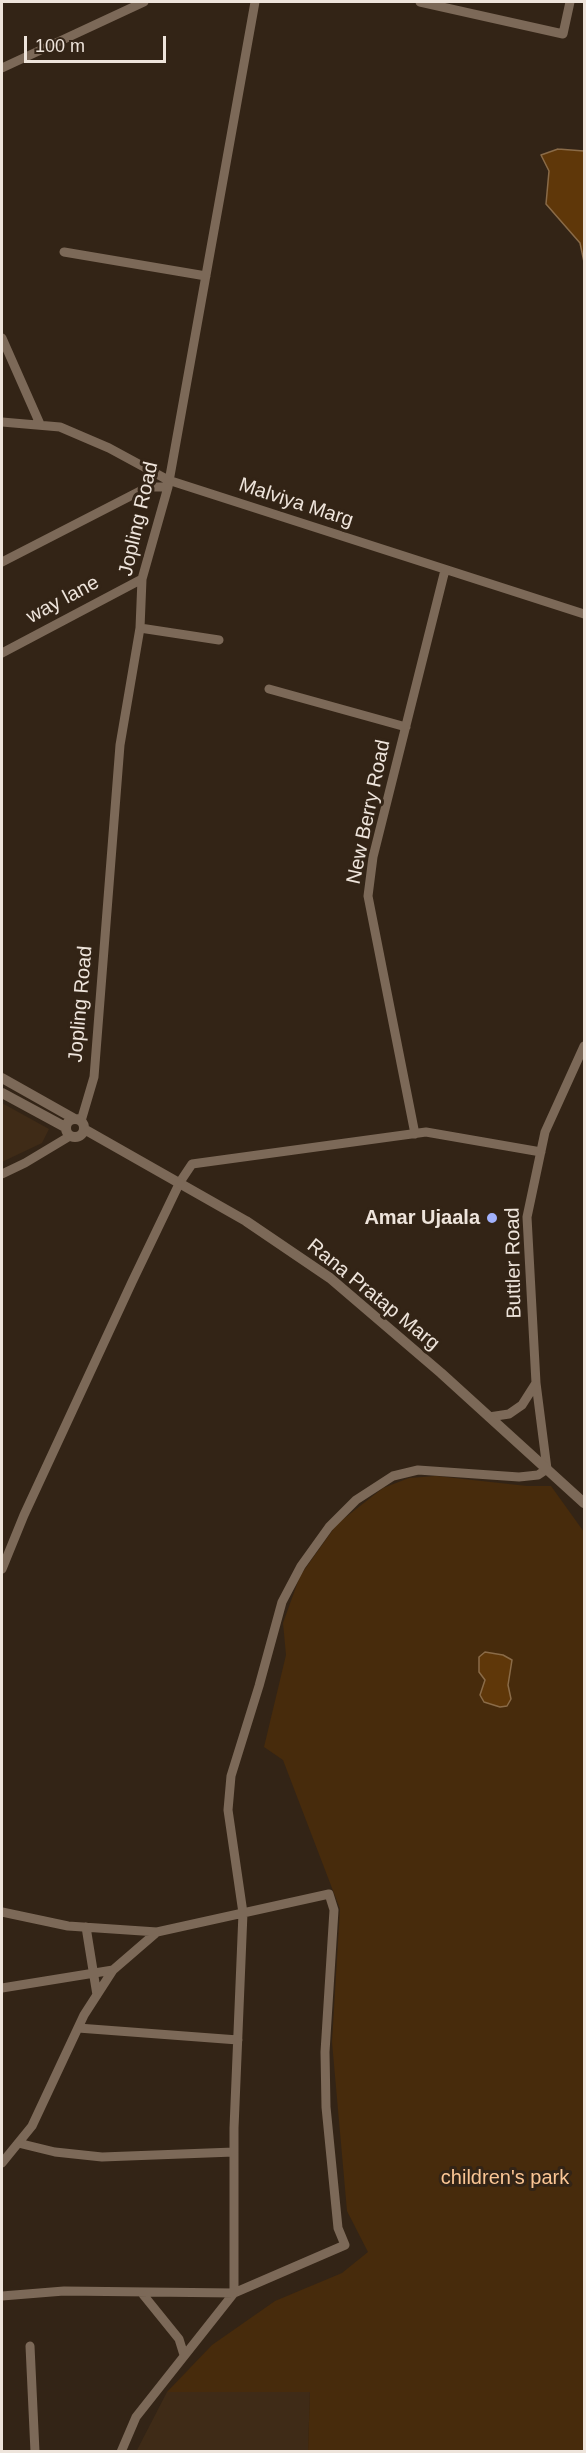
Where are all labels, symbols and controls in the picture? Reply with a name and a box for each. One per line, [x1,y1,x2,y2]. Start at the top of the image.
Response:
scale bar [27,24,170,62]
text: 100 m [35,36,85,56]
street label: Jopling Road [114,459,164,579]
street label: Malviya Marg [236,473,356,533]
street label: way lane [23,571,103,629]
street label: New Berry Road [342,738,396,886]
street label: Jopling Road [64,945,98,1063]
place label: Amar Ujaala [364,1206,480,1230]
street label: Buttler Road [501,1207,527,1319]
marker: Amar Ujaala [485,1211,499,1225]
street label: Rana Pratap Marg [302,1234,444,1356]
park label: children's park [441,2166,569,2190]

